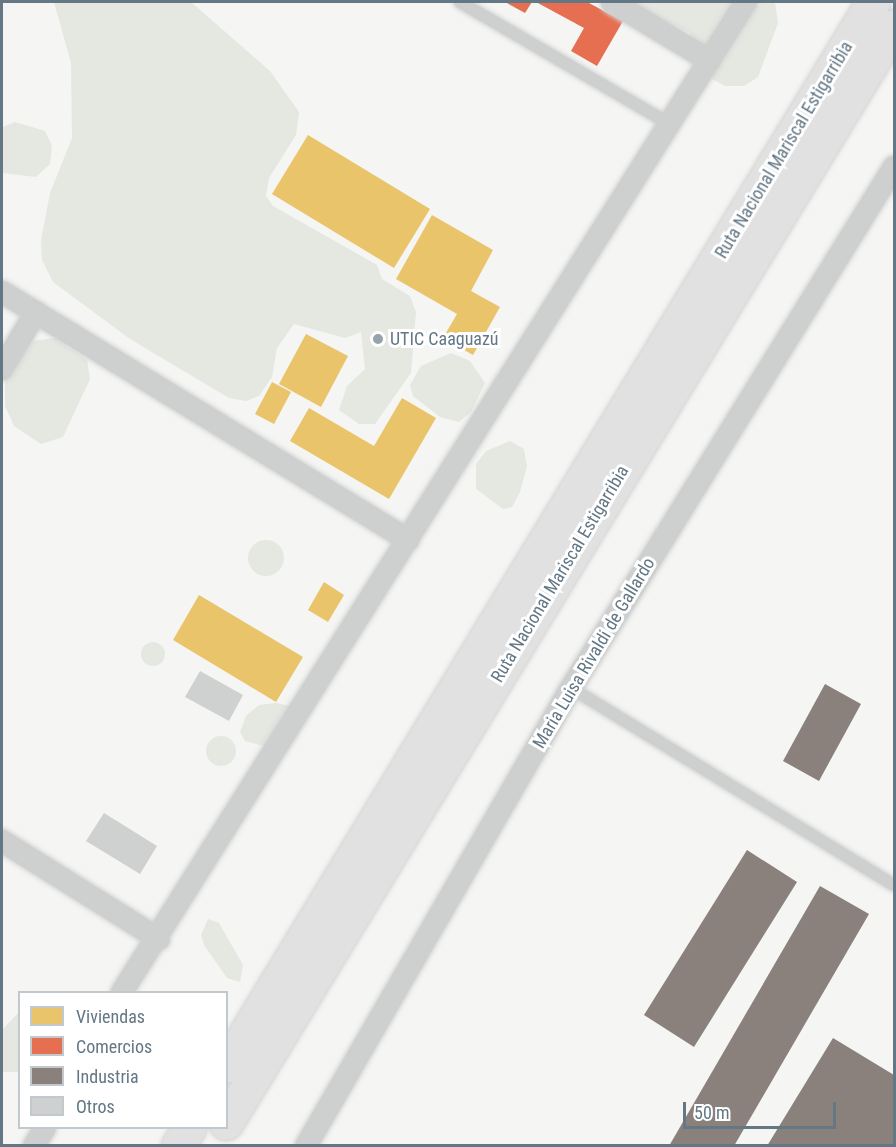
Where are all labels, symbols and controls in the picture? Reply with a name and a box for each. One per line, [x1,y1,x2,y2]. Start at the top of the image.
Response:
street label: Ruta Nacional Mariscal Estigarribia [711,38,857,262]
place label: UTIC Caaguazú [390,328,499,350]
marker: UTIC Caaguazú [371,332,385,346]
street label: Ruta Nacional Mariscal Estigarribia [487,462,633,686]
street label: Maria Luisa Rivaldi de Gallardo [528,554,660,752]
legend [18,991,228,1129]
text: Viviendas [76,1006,145,1027]
text: Comercios [76,1036,152,1057]
text: Industria [76,1066,139,1087]
scale bar [686,1090,839,1128]
text: Otros [76,1096,115,1117]
text: 50 m [694,1102,729,1123]

